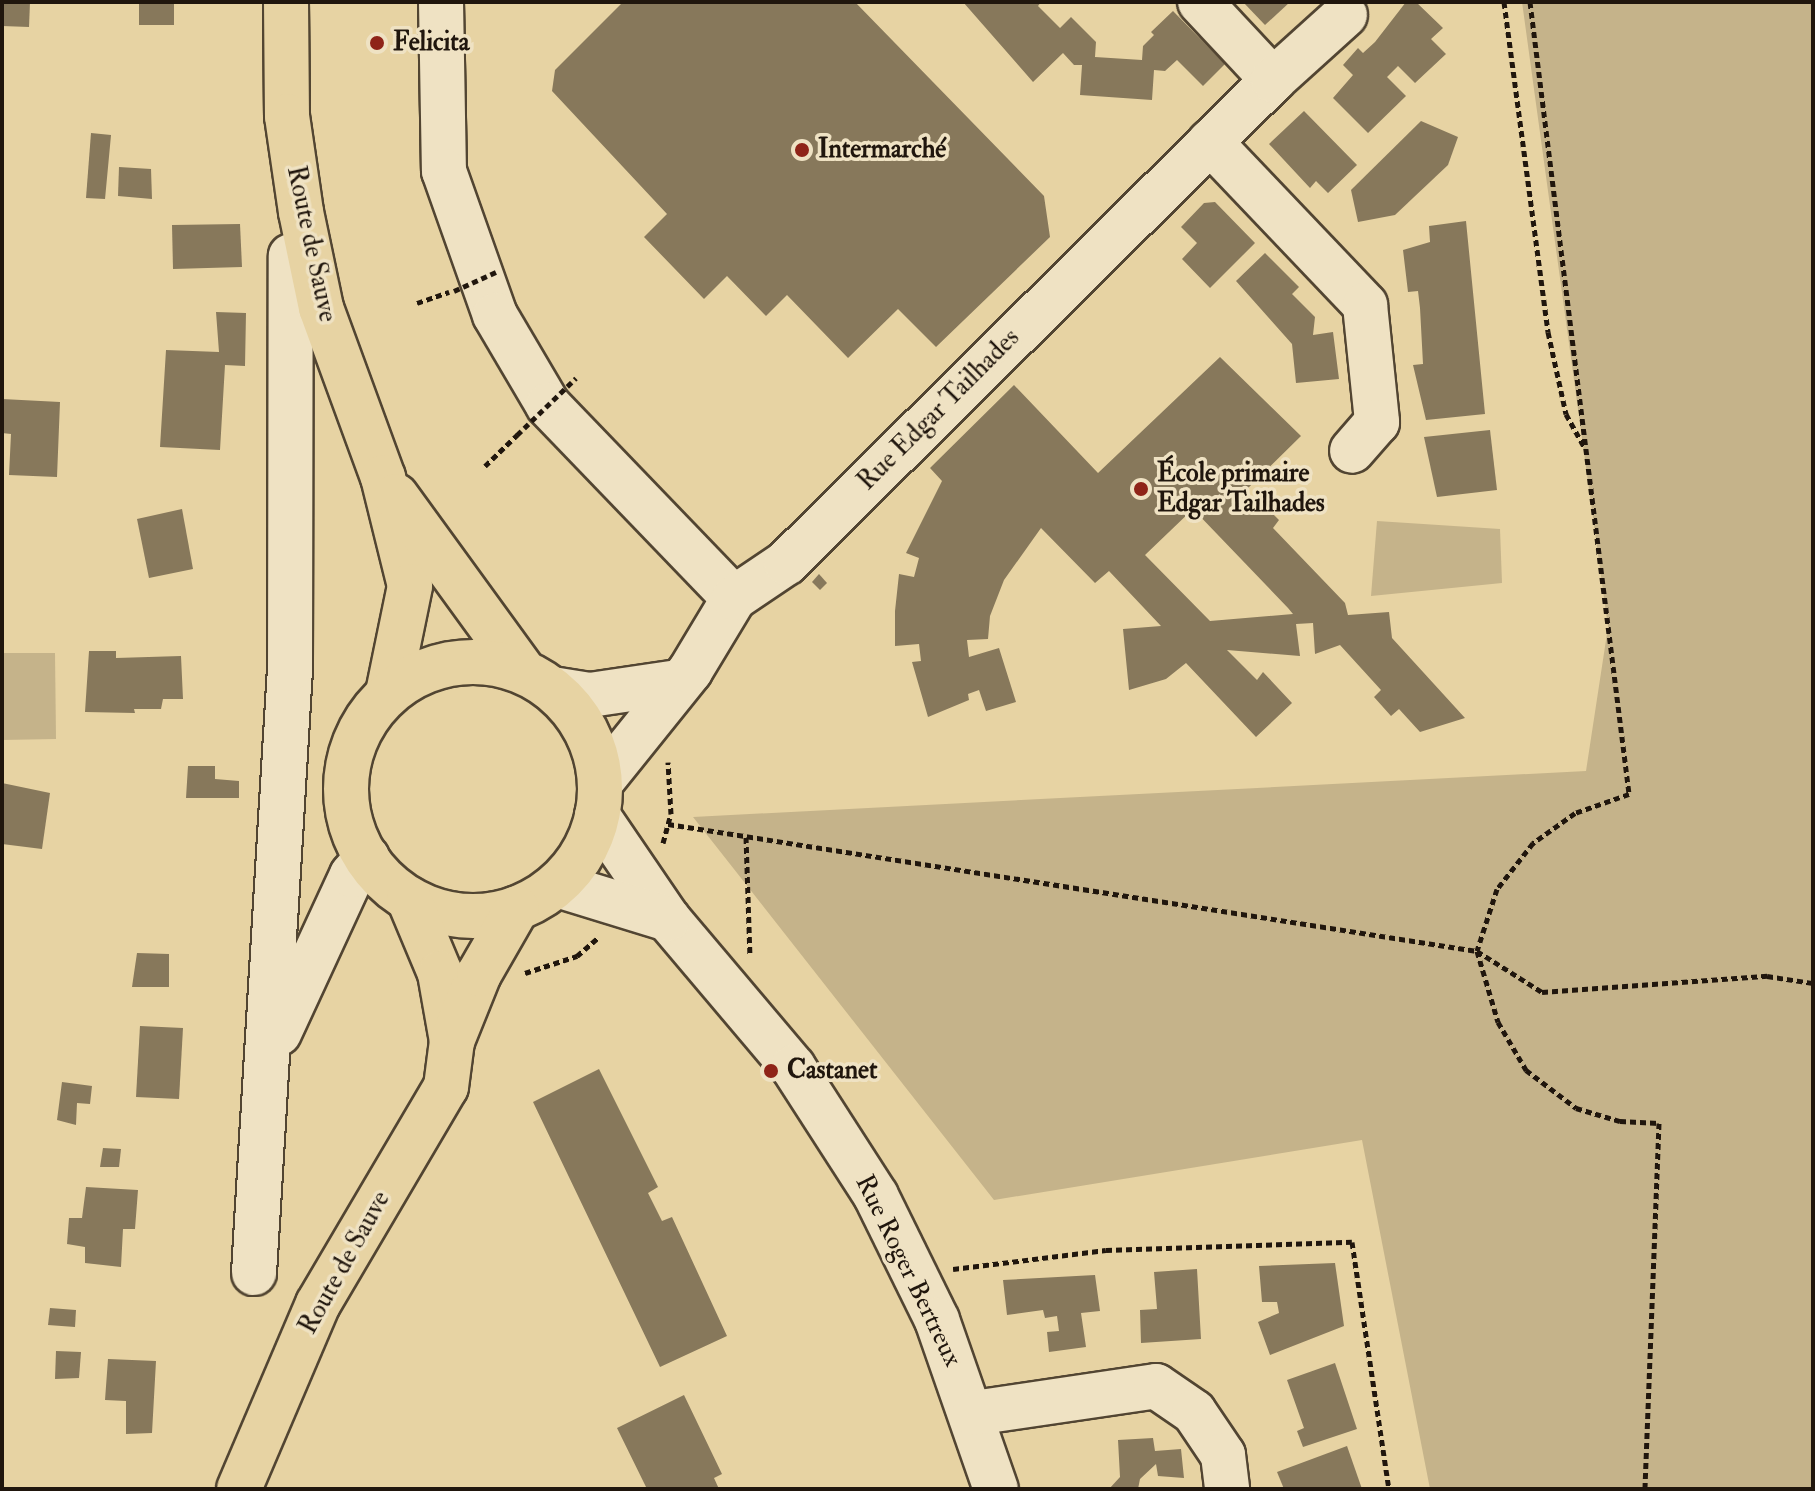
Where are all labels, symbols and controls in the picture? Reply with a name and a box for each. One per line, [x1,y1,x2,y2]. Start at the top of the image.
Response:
place label: Felicita [393,27,469,59]
marker: Felicita [368,34,386,52]
place label: Intermarché [818,134,946,166]
marker: Intermarché [793,141,811,159]
street label: Route de Sauve [279,163,343,325]
street label: Rue Edgar Tailhades [852,323,1026,497]
place label: École primaire Edgar Tailhades [1157,458,1325,520]
marker: École primaire Edgar Tailhades [1132,480,1150,498]
place label: Castanet [787,1055,877,1087]
marker: Castanet [762,1062,780,1080]
street label: Rue Roger Bertreux [848,1170,968,1372]
street label: Route de Sauve [293,1186,397,1340]

